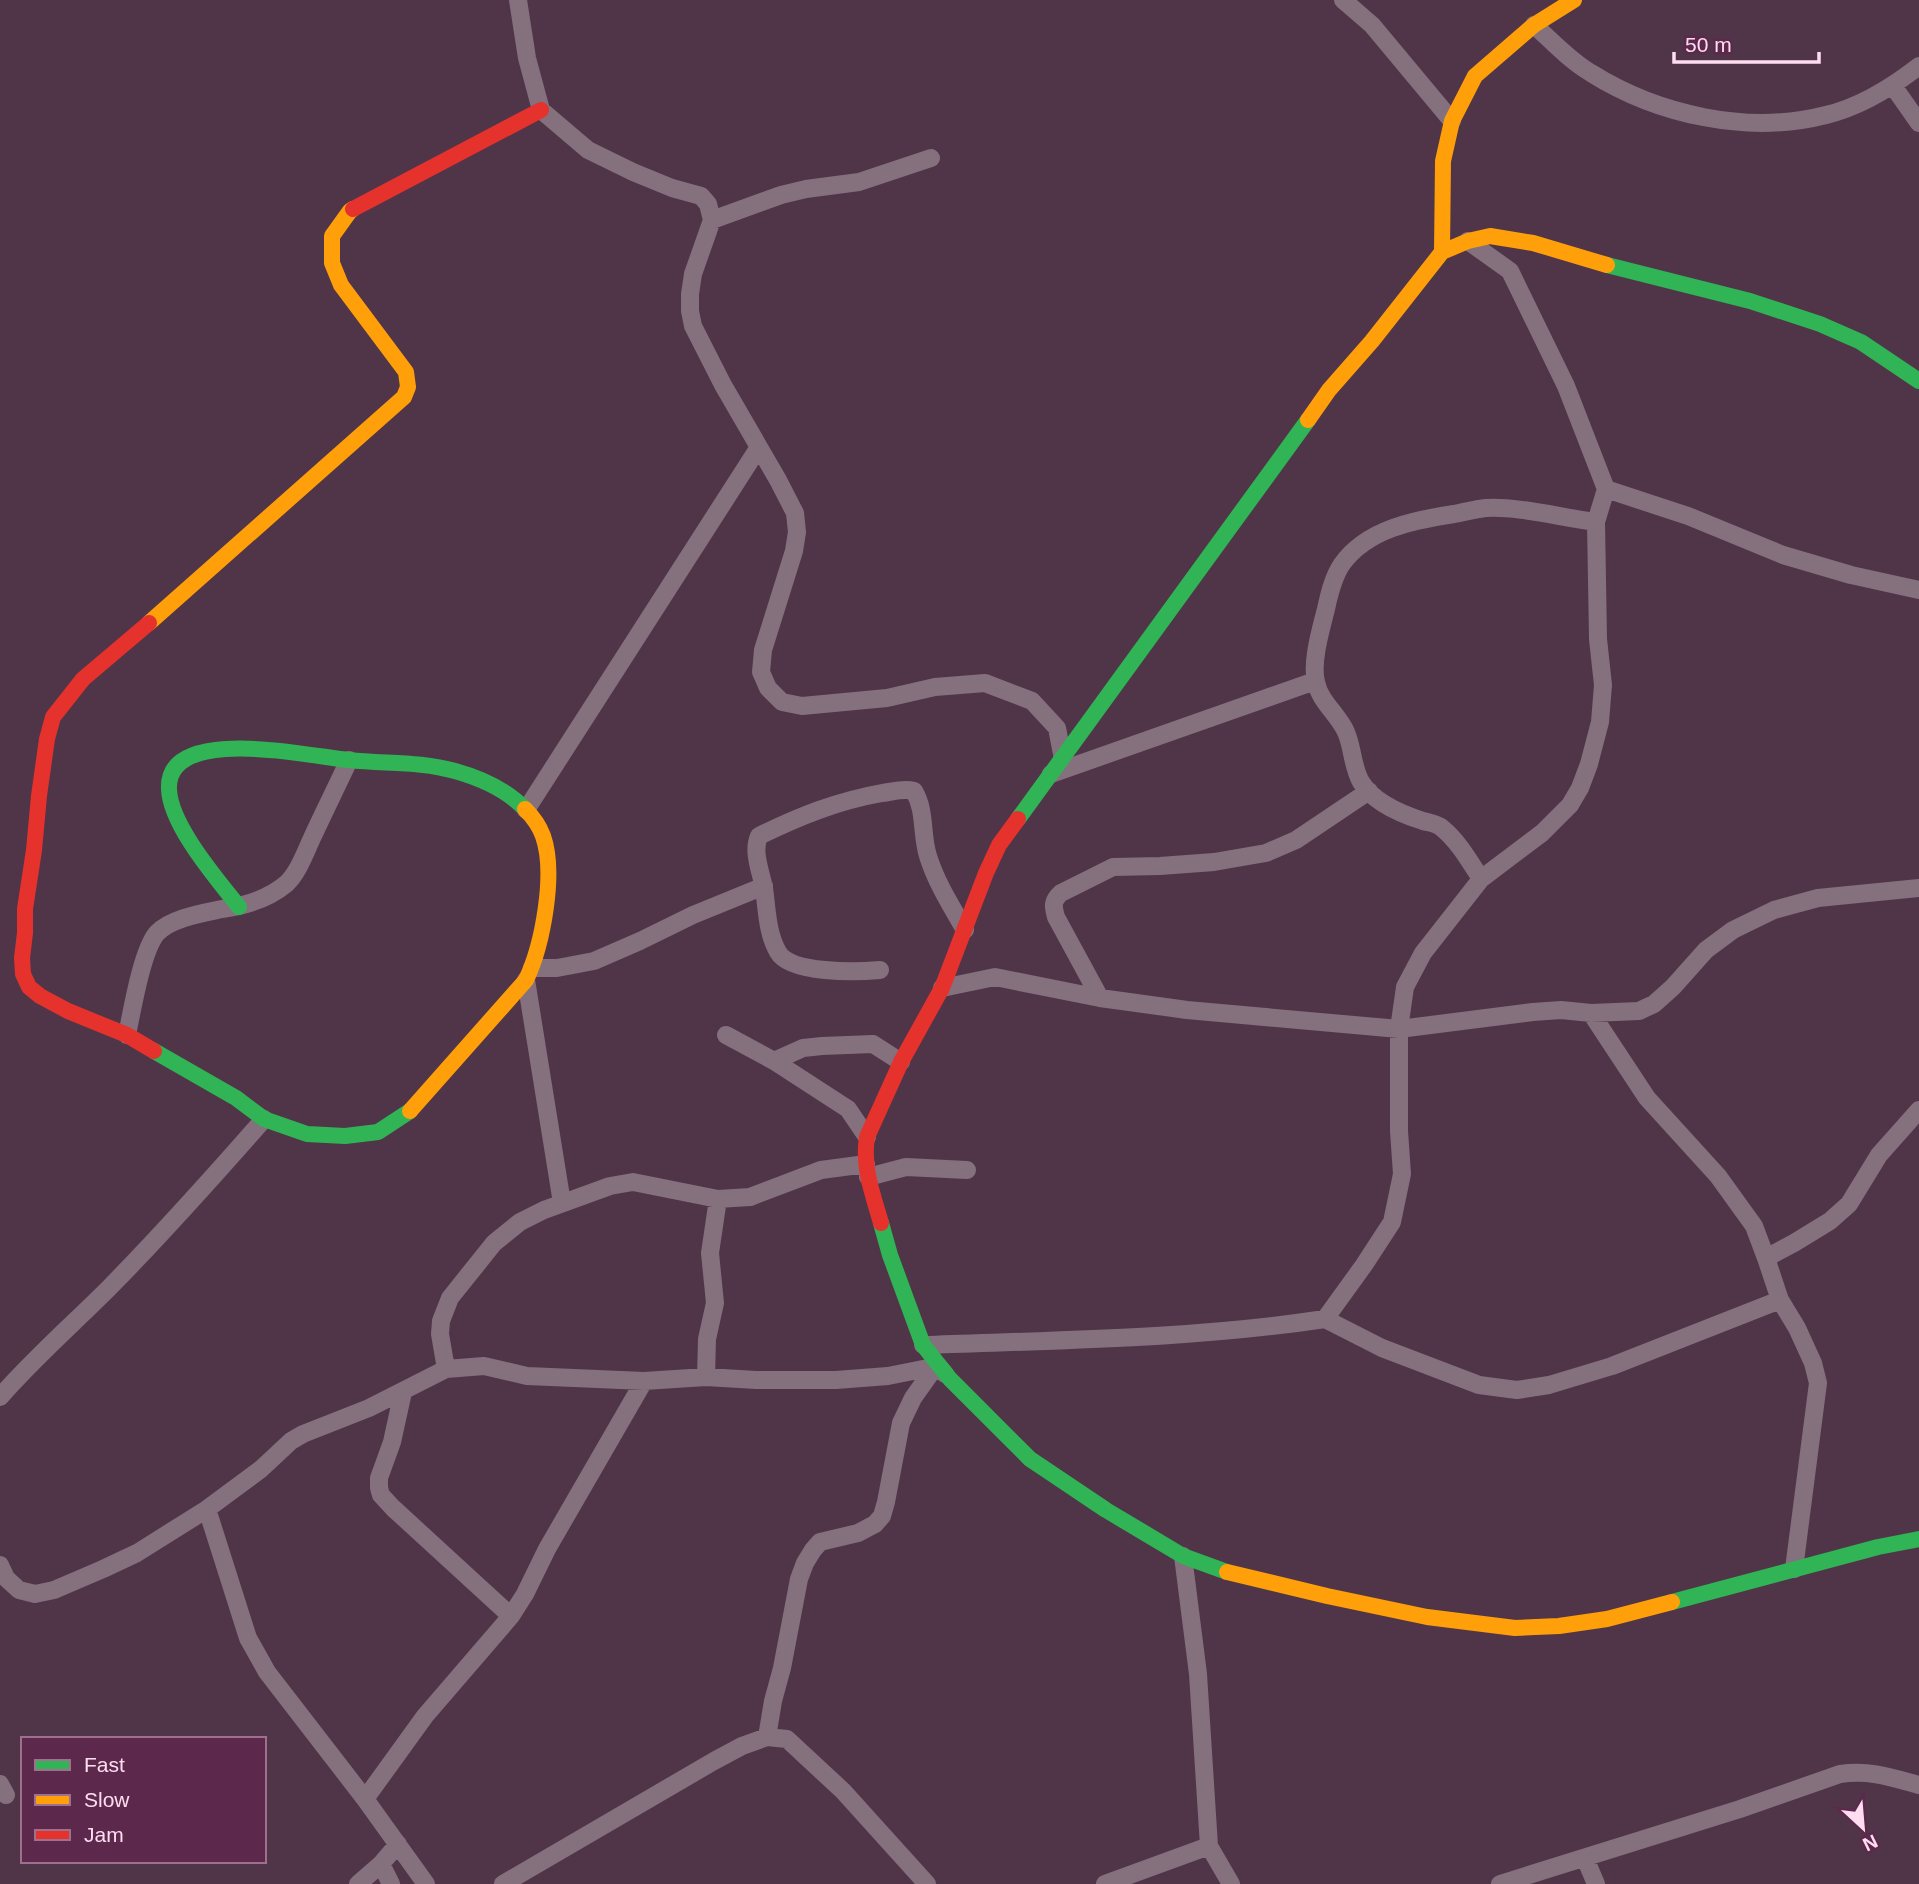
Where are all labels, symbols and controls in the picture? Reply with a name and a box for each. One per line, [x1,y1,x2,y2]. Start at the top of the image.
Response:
scale bar [1674,21,1819,65]
text: 50 m [1685,33,1732,56]
legend [21,1737,266,1863]
text: Fast [84,1753,125,1776]
text: Slow [84,1788,130,1811]
north arrow [1828,1793,1898,1863]
text: Jam [84,1823,124,1846]
text: N [1859,1830,1881,1855]

